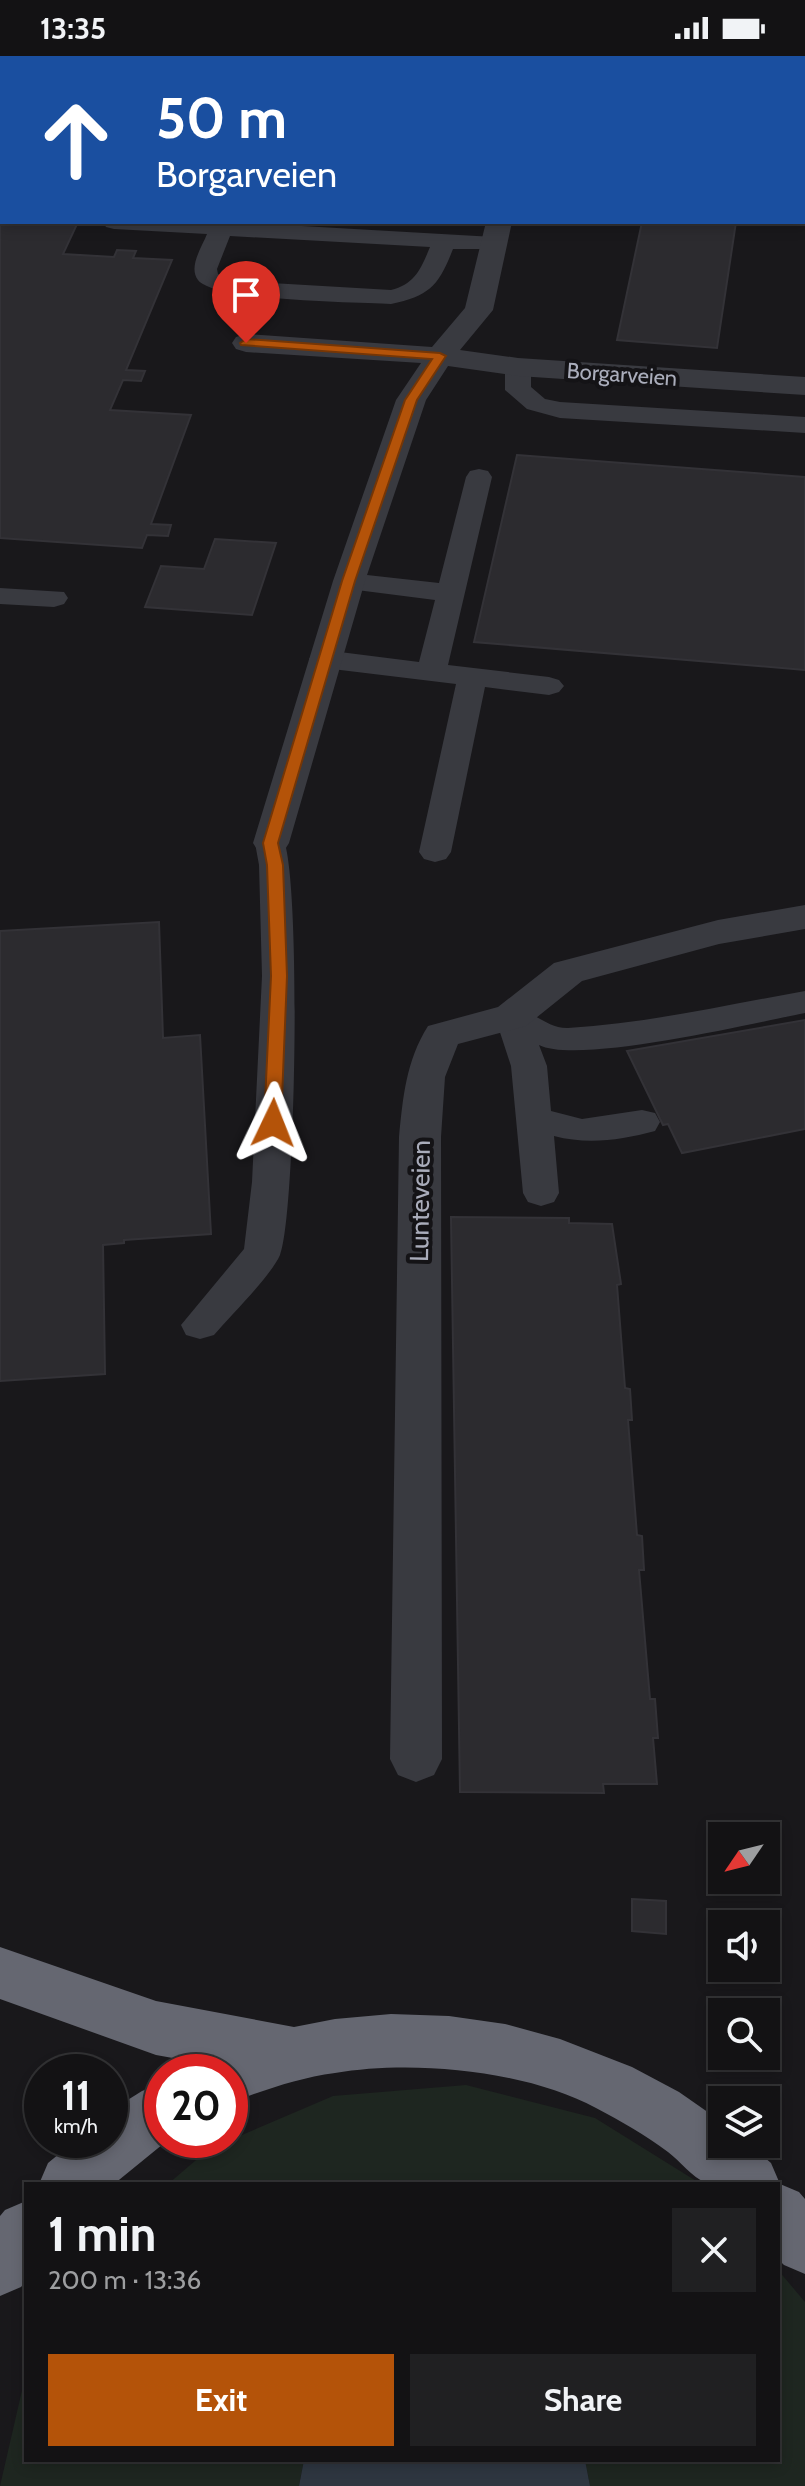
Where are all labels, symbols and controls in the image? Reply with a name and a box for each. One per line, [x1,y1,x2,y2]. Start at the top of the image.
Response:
text: 13:35 [40,10,106,47]
text: 50 m [156,84,287,152]
icon: ahead [24,88,128,192]
text: Borgarveien [156,152,337,196]
pin [212,261,280,343]
icon: arrive [224,273,268,317]
street label: Borgarveien [566,357,678,392]
position arrow [231,1081,315,1165]
street label: Lunteveien [403,1140,437,1262]
north arrow [708,1822,780,1894]
map controls [708,1822,780,2158]
button: sound [708,1910,780,1982]
button: search [708,1998,780,2070]
speed limit sign: 20 [144,2054,248,2158]
text: 11 [61,2071,91,2120]
button: layers [708,2086,780,2158]
text: km/h [54,2114,98,2138]
text: 1 min [48,2205,156,2263]
button: close [672,2208,756,2292]
text: 200 m · 13:36 [48,2264,201,2296]
button: Exit [48,2354,394,2446]
button: Share [410,2354,756,2446]

